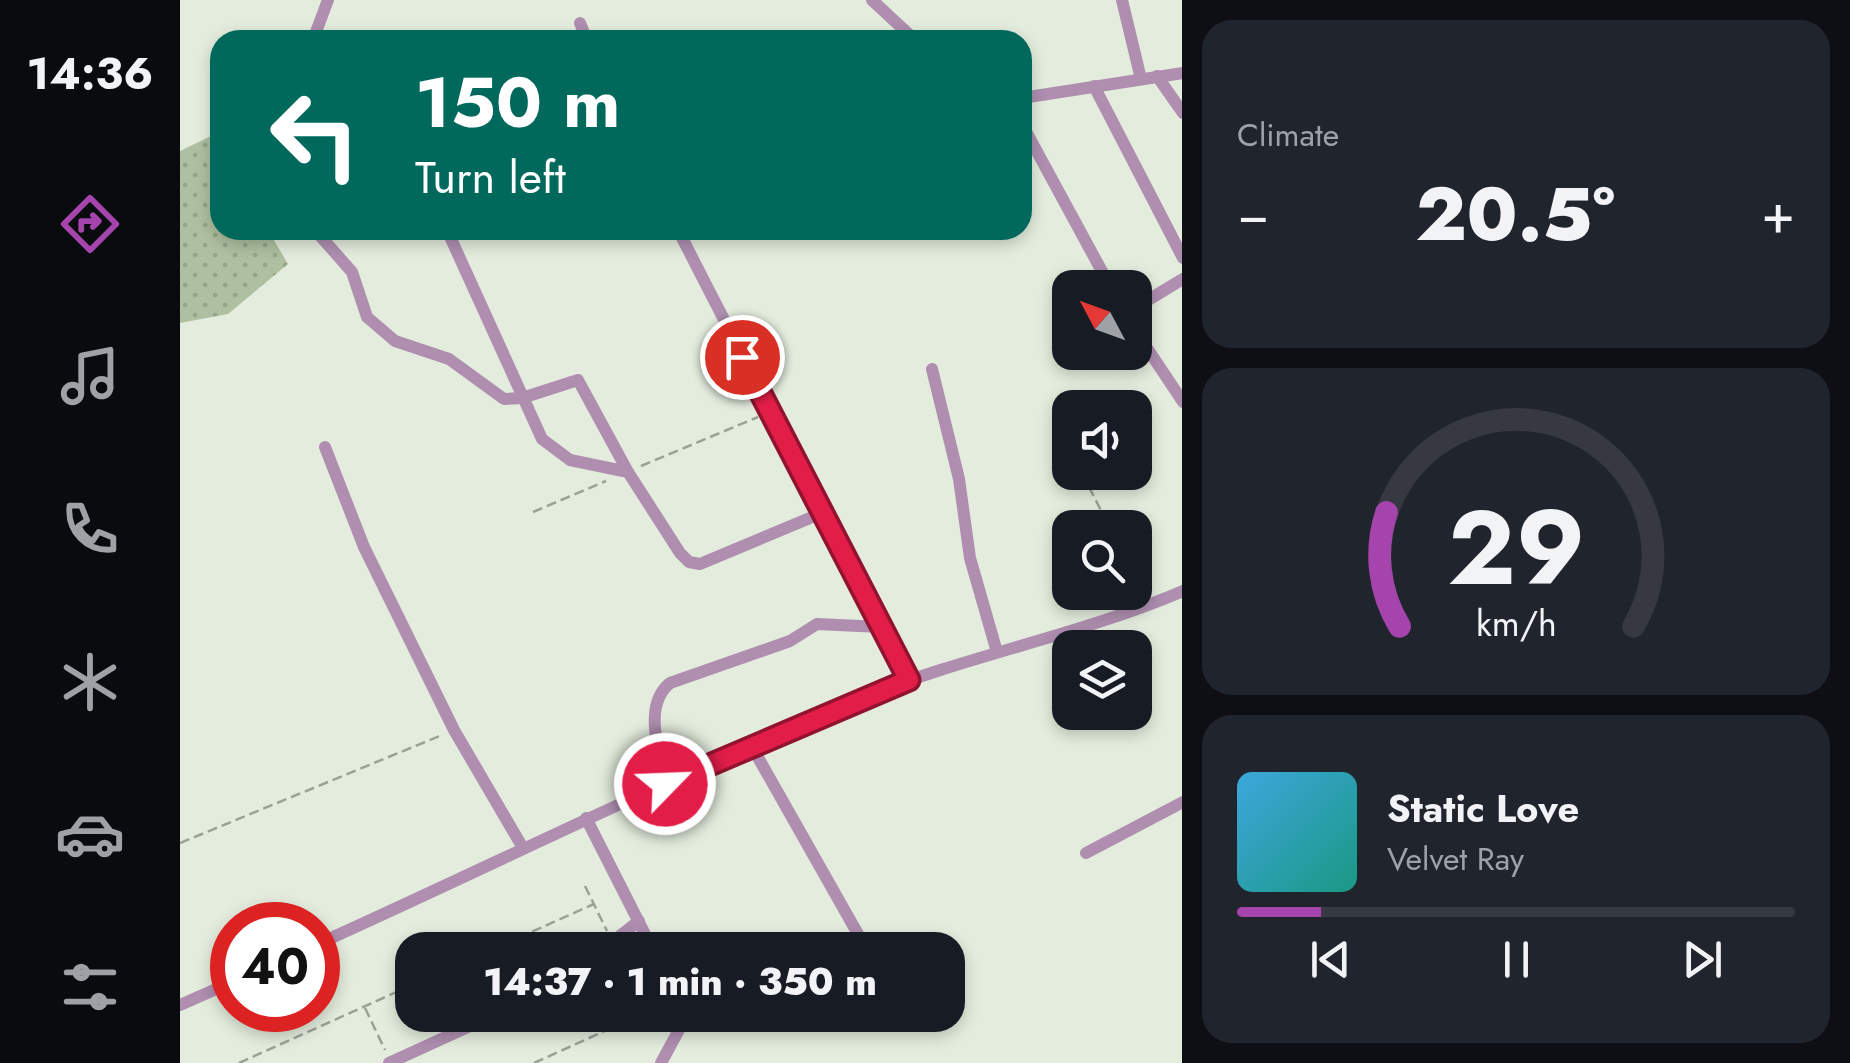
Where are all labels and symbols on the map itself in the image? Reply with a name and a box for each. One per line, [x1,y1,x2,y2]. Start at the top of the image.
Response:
north arrow [1052,270,1152,370]
pin [700,315,785,400]
position arrow [613,732,717,836]
speed limit sign: 40 [210,902,340,1032]

